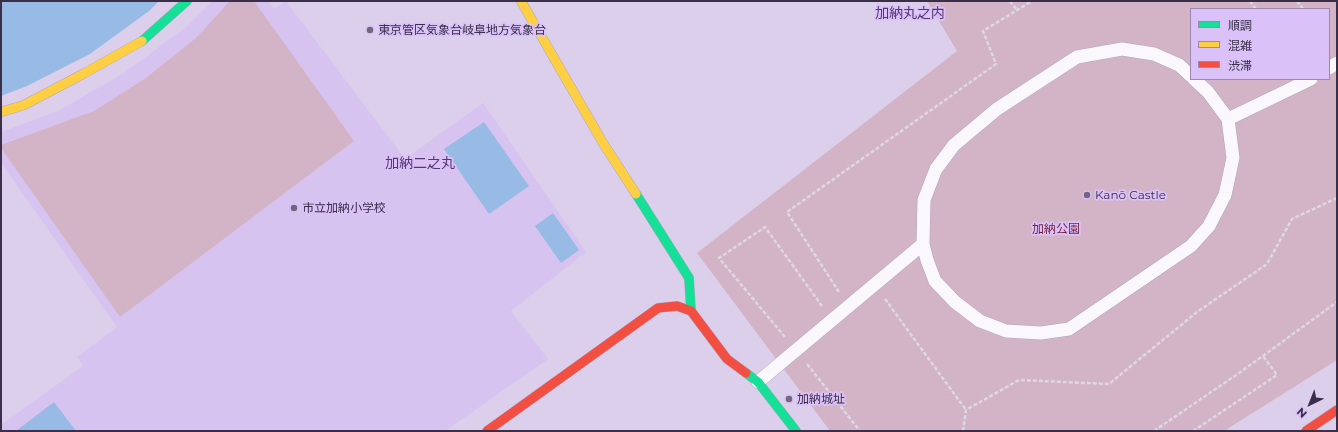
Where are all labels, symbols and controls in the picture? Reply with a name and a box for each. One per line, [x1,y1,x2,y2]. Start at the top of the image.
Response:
district label: 加納丸之内 [875,6,945,22]
legend [1190,8,1330,80]
text: 順調 [1228,18,1252,33]
place label: 東京管区気象台岐阜地方気象台 [378,23,546,37]
marker: 東京管区気象台岐阜地方気象台 [365,25,375,35]
text: 混雑 [1228,38,1252,53]
text: 渋滞 [1228,58,1252,73]
district label: 加納二之丸 [385,156,455,172]
place label: Kanō Castle [1095,188,1166,202]
marker: Kanō Castle [1082,190,1092,200]
place label: 市立加納小学校 [302,201,386,215]
marker: 市立加納小学校 [289,203,299,213]
park label: 加納公園 [1032,222,1080,236]
north arrow [1290,384,1330,424]
place label: 加納城址 [797,392,845,406]
marker: 加納城址 [784,394,794,404]
text: N [1294,405,1310,421]

